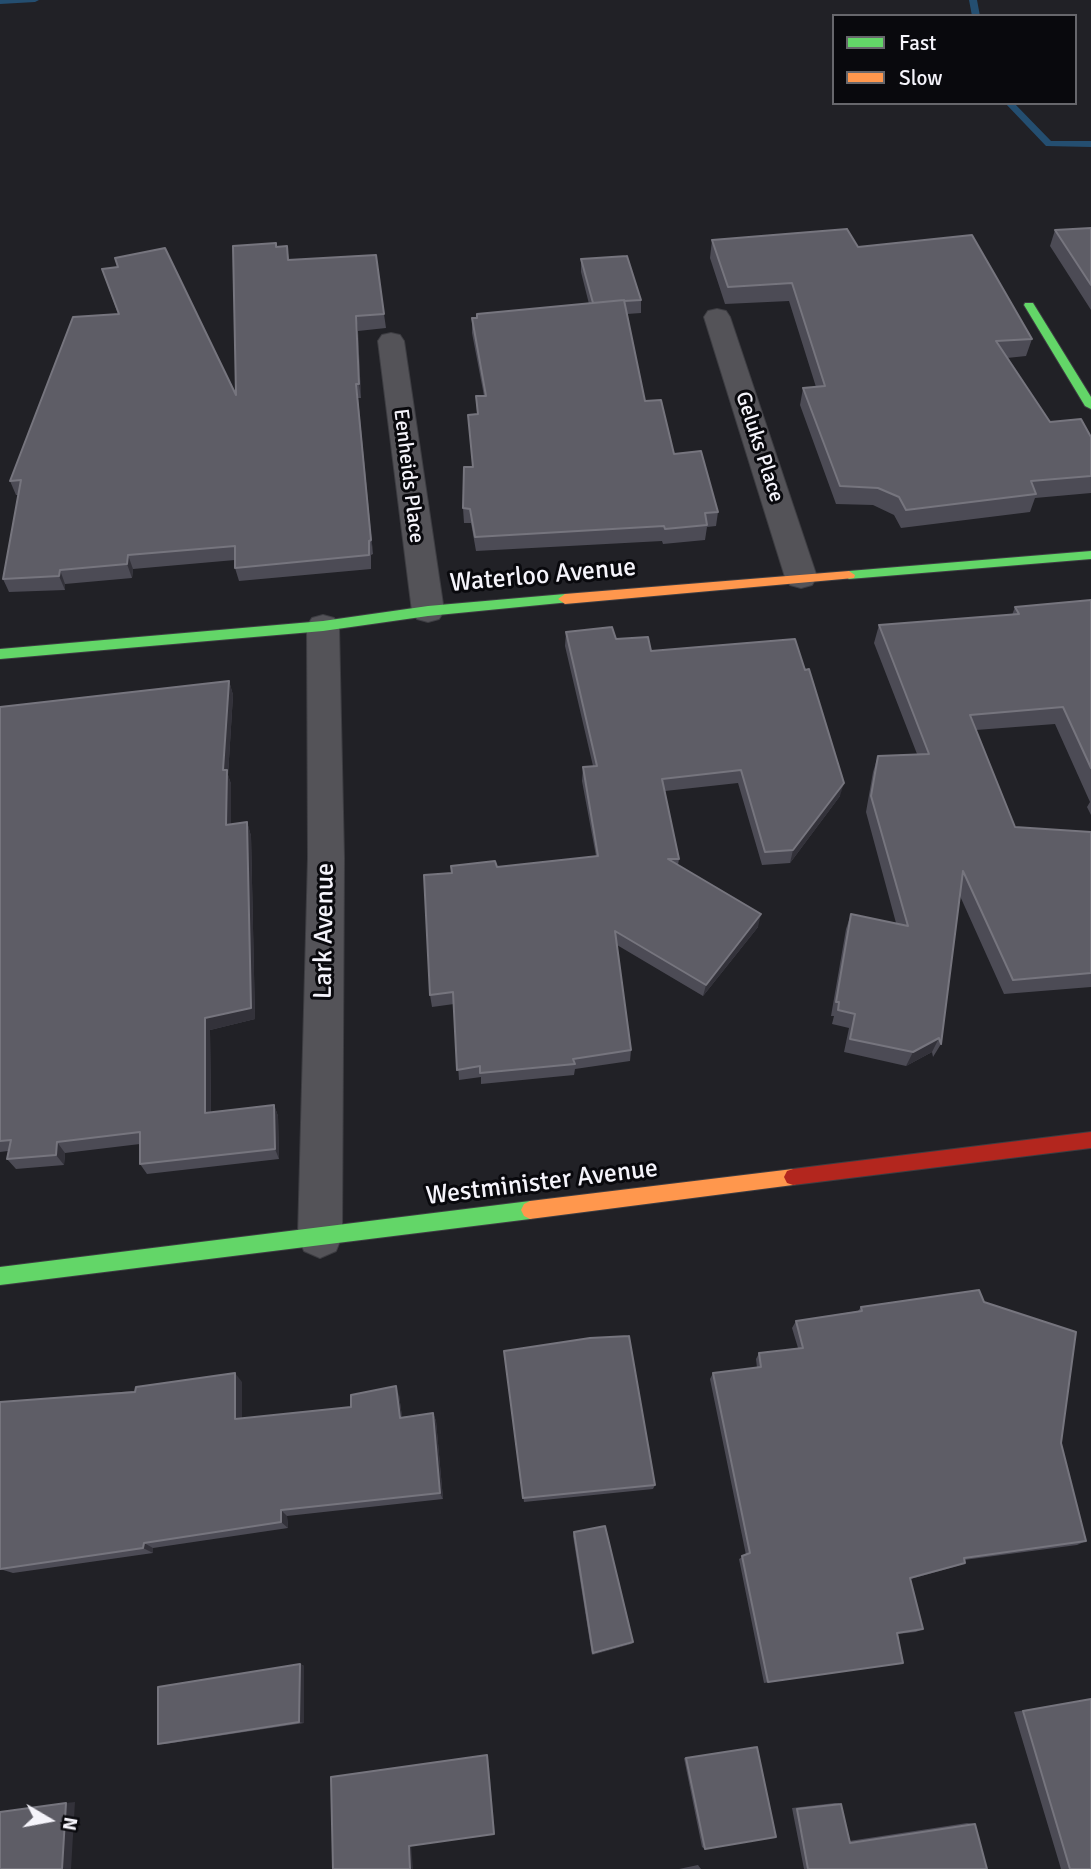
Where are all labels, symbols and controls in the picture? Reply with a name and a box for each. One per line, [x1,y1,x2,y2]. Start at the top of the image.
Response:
legend [832,14,1077,105]
text: Fast [899,30,936,56]
text: Slow [899,65,943,91]
street label: Geluks Place [729,389,789,505]
street label: Eenheids Place [387,407,429,545]
street label: Waterloo Avenue [449,552,637,600]
street label: Lark Avenue [308,863,342,999]
street label: Westminister Avenue [424,1153,660,1213]
north arrow [14,1785,84,1855]
text: N [57,1815,83,1832]

